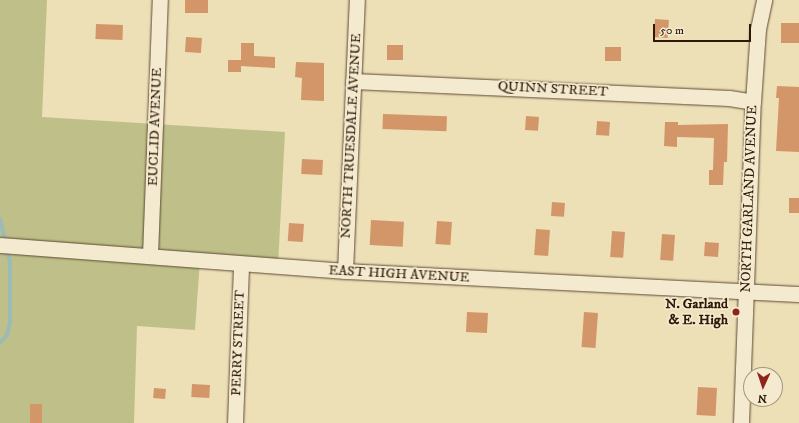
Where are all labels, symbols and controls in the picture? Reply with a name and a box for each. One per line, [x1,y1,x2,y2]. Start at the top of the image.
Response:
scale bar [655,16,753,42]
text: 50 m [660,23,684,38]
street label: NORTH TRUESDALE AVENUE [337,33,365,239]
street label: EUCLID AVENUE [145,67,165,187]
street label: QUINN STREET [497,78,609,100]
street label: NORTH GARLAND AVENUE [737,105,761,293]
street label: EAST HIGH AVENUE [328,262,470,286]
street label: PERRY STREET [228,290,248,396]
place label: N. Garland & E. High [665,296,728,328]
marker: N. Garland & E. High [731,307,741,317]
north arrow [743,367,783,407]
text: N [758,391,767,405]

